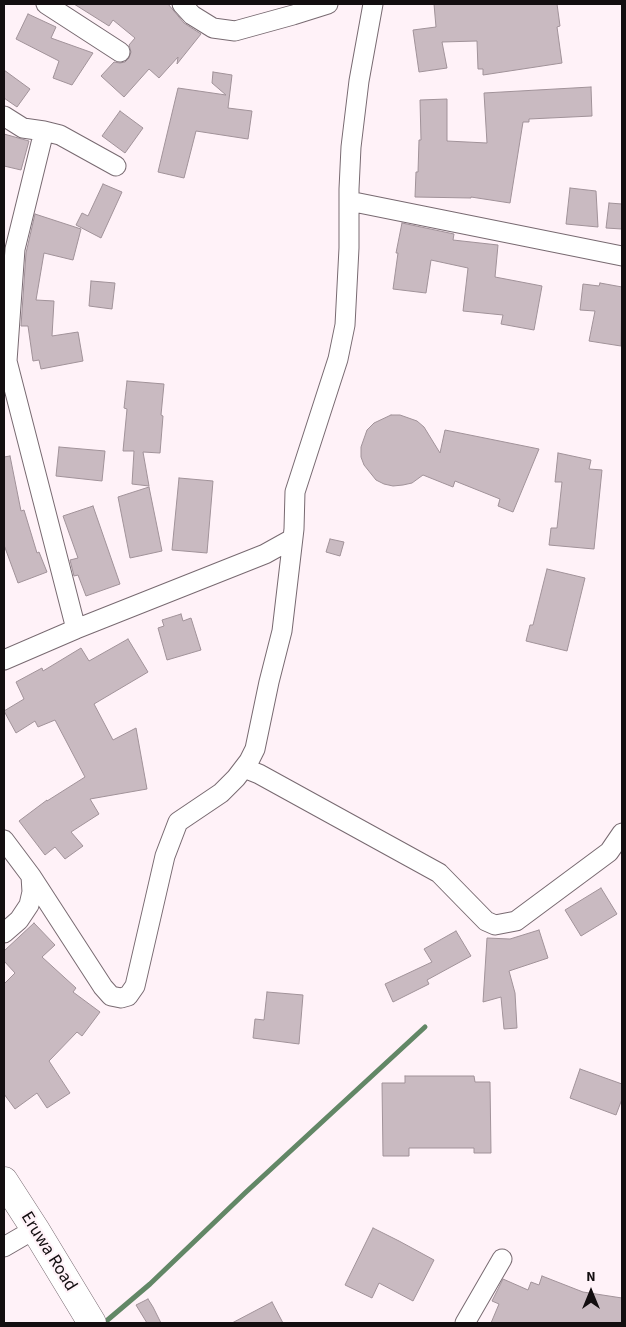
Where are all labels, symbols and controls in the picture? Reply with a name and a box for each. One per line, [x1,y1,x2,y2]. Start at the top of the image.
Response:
street label: Eruwa Road [15,1208,81,1296]
north arrow [566,1267,616,1317]
text: N [586,1267,596,1287]

